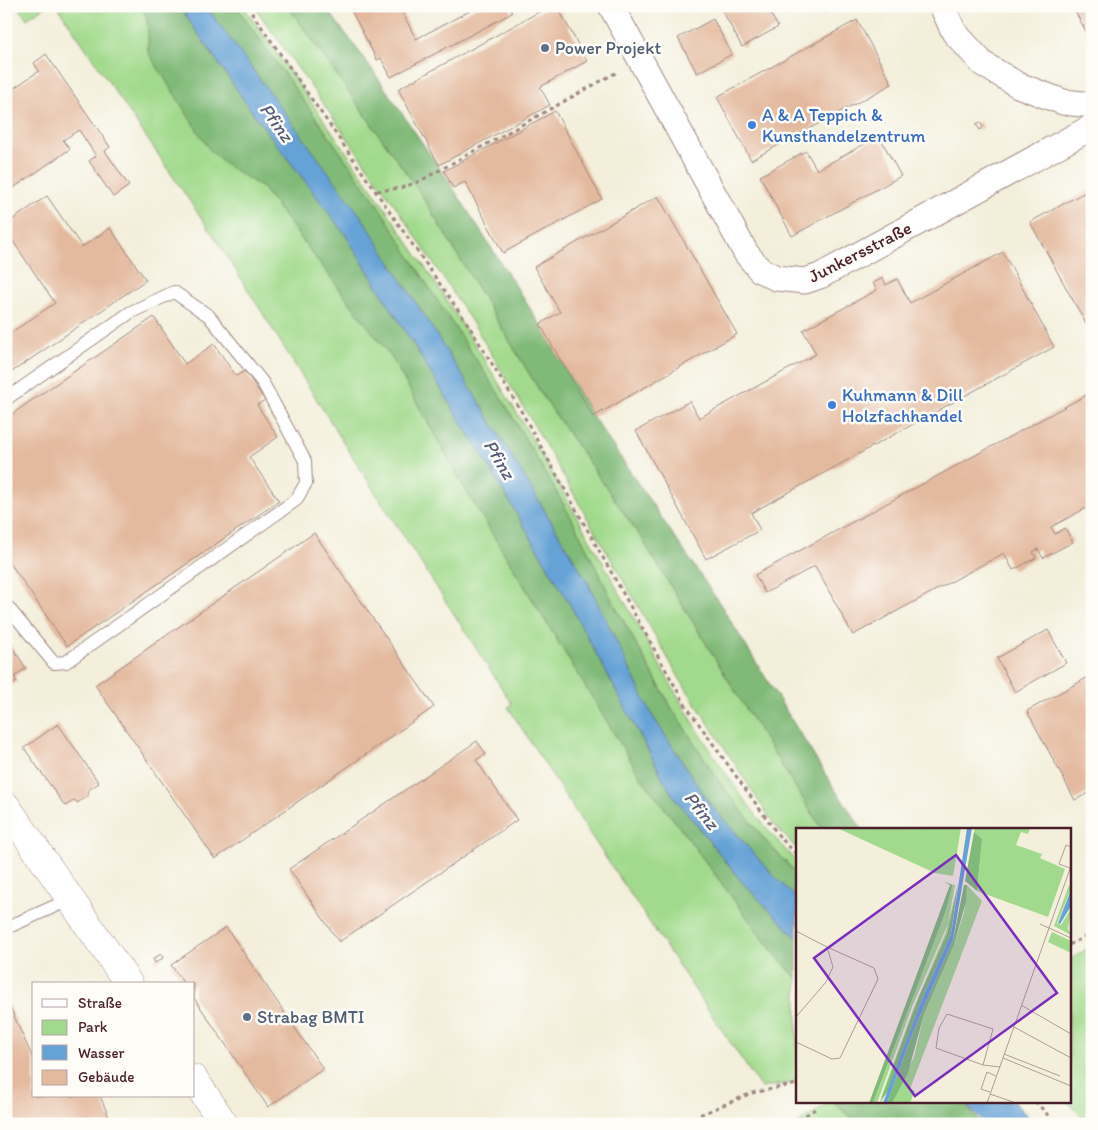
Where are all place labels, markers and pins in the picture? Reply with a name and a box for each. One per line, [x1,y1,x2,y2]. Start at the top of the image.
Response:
place label: Power Projekt [555,37,661,59]
marker: Power Projekt [539,42,551,54]
place label: A & A Teppich & Kunsthandelzentrum [762,104,925,147]
marker: A & A Teppich & Kunsthandelzentrum [746,119,758,131]
place label: Kuhmann & Dill Holzfachhandel [842,384,963,427]
marker: Kuhmann & Dill Holzfachhandel [826,399,838,411]
place label: Strabag BMTI [257,1006,365,1028]
marker: Strabag BMTI [241,1011,253,1023]

